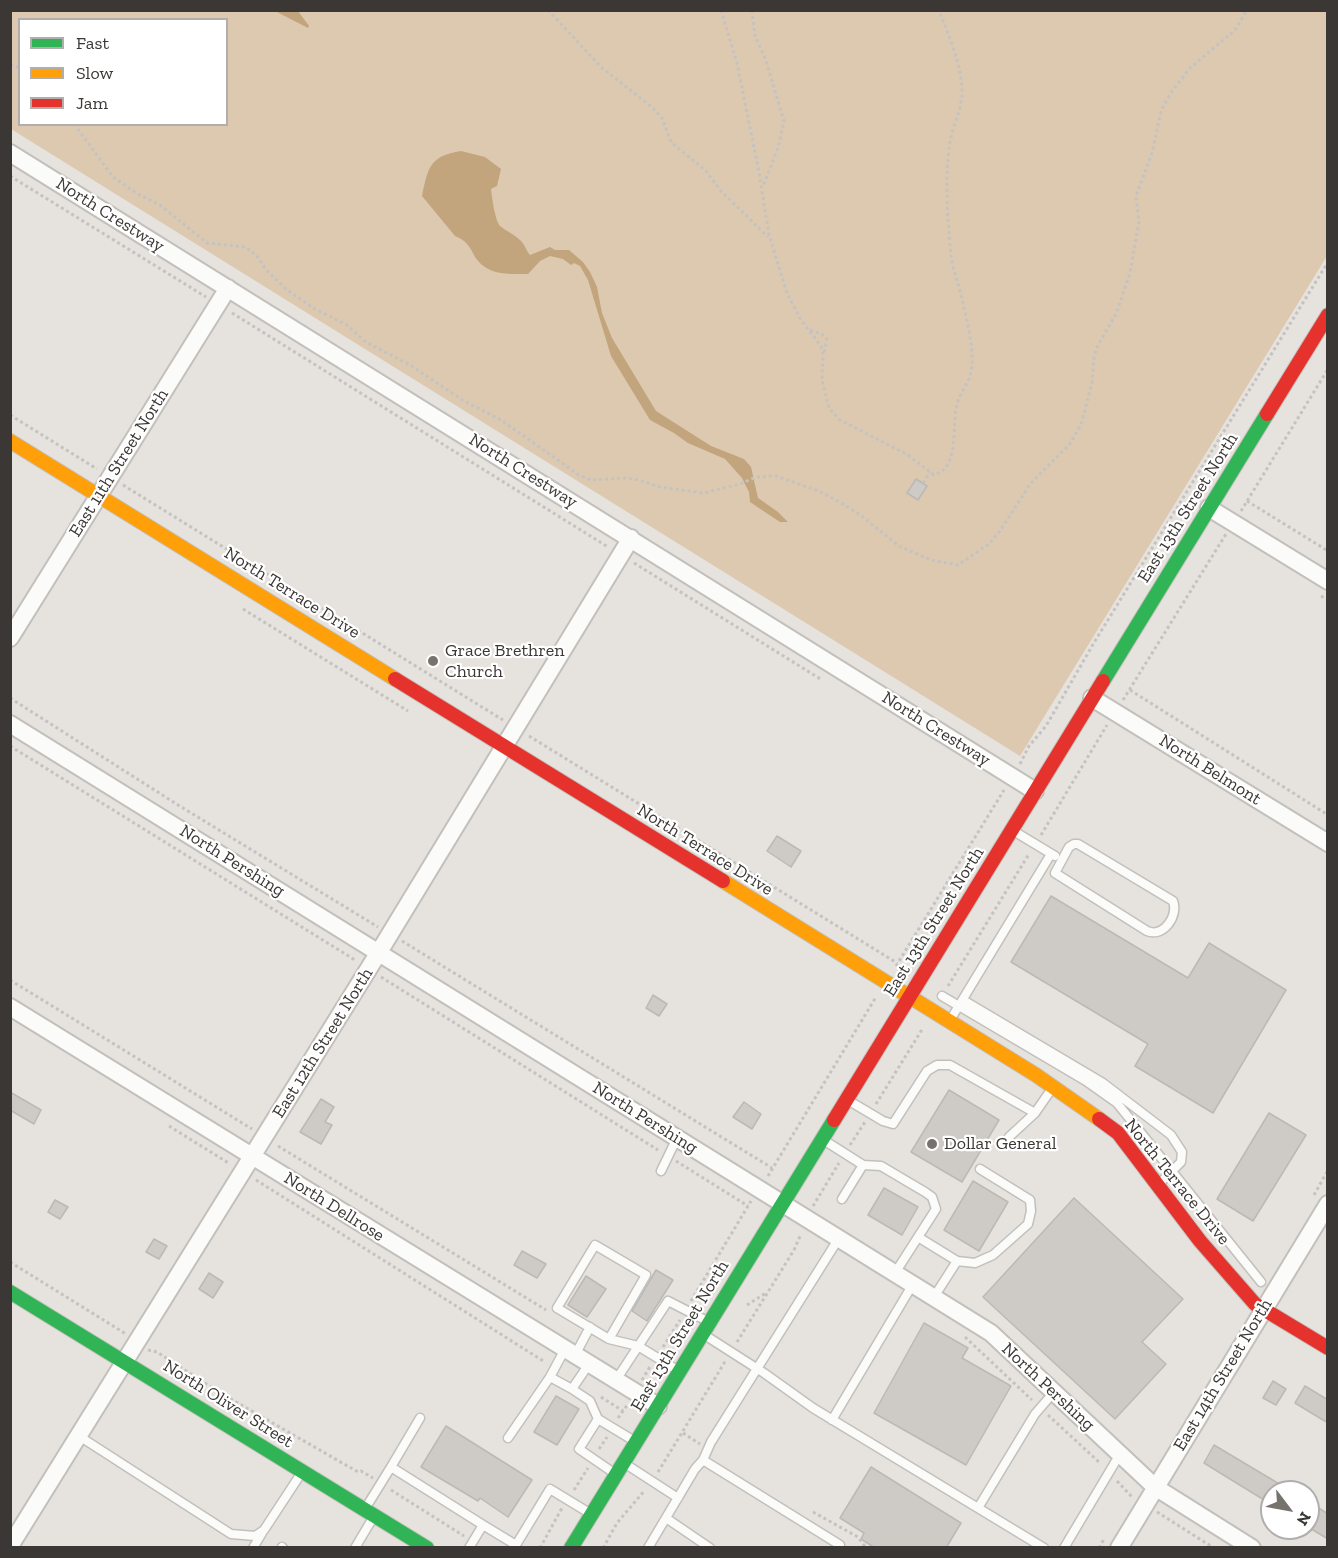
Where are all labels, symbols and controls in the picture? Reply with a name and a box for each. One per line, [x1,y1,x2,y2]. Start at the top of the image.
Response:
legend [18,18,228,126]
text: Fast [76,32,109,54]
text: Slow [76,62,113,84]
text: Jam [76,92,108,114]
street label: North Crestway [52,173,168,257]
street label: East 11th Street North [65,385,173,541]
street label: North Crestway [465,429,581,513]
street label: East 13th Street North [1133,429,1243,587]
street label: North Terrace Drive [220,542,364,644]
place label: Grace Brethren Church [445,640,565,682]
marker: Grace Brethren Church [426,654,440,668]
street label: North Crestway [878,687,994,771]
street label: North Belmont [1155,730,1265,810]
street label: North Terrace Drive [633,799,777,901]
street label: North Pershing [176,820,288,902]
street label: East 13th Street North [879,843,989,1001]
street label: East 12th Street North [268,964,378,1122]
street label: North Pershing [589,1077,701,1159]
street label: North Terrace Drive [1120,1115,1234,1249]
place label: Dollar General [944,1133,1057,1155]
marker: Dollar General [925,1137,939,1151]
street label: North Dellrose [280,1168,388,1246]
street label: East 13th Street North [626,1257,734,1415]
street label: East 14th Street North [1169,1295,1277,1455]
street label: North Pershing [997,1338,1099,1436]
street label: North Oliver Street [159,1355,297,1453]
north arrow [1260,1480,1320,1540]
text: N [1293,1509,1315,1529]

